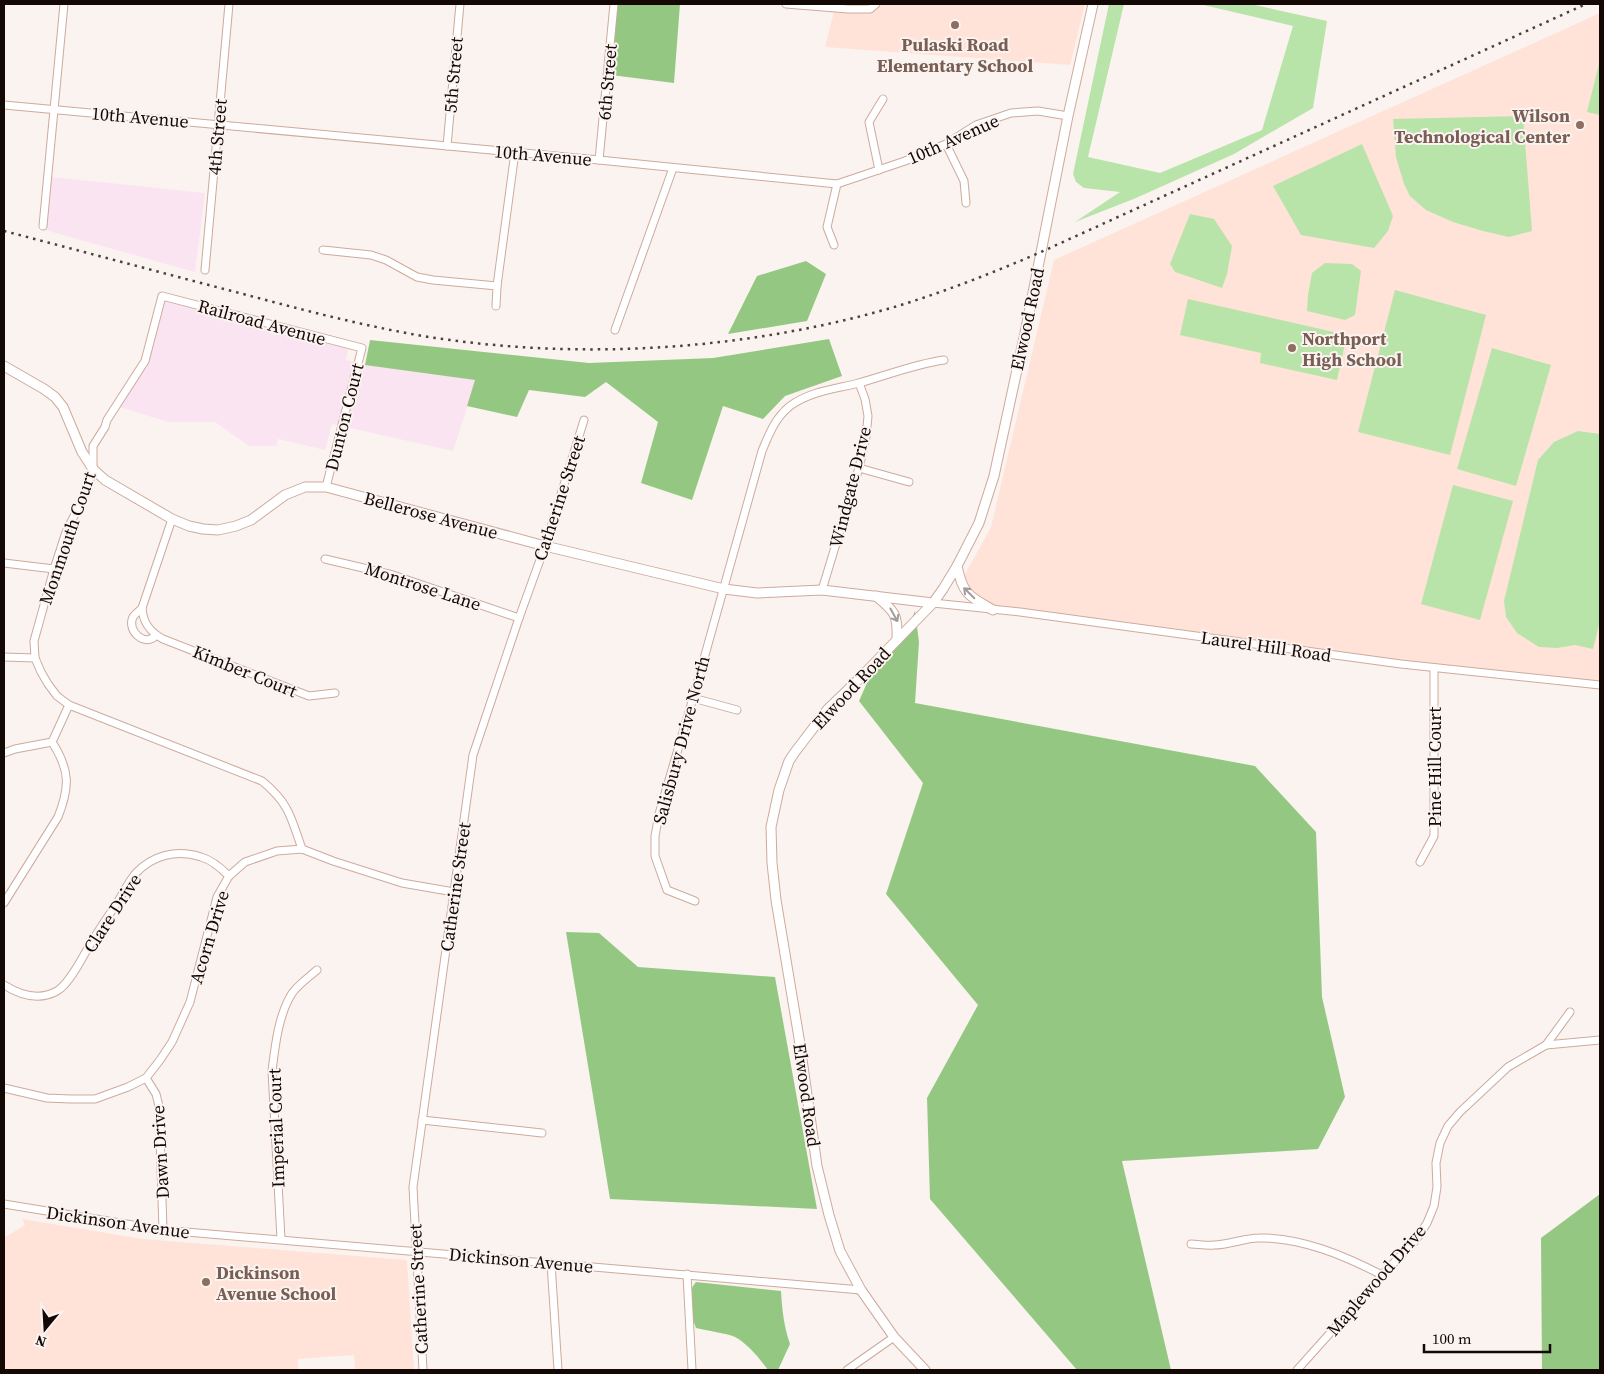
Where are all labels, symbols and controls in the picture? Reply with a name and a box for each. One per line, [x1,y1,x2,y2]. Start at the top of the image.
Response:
marker: Pulaski Road Elementary School [949,19,961,31]
place label: Pulaski Road Elementary School [877,32,1033,78]
street label: 5th Street [437,36,469,114]
street label: 6th Street [591,43,623,121]
street label: 4th Street [201,98,233,176]
street label: 10th Avenue [90,100,190,134]
place label: Wilson Technological Center [1394,103,1571,149]
street label: 10th Avenue [903,108,1003,170]
marker: Wilson Technological Center [1574,119,1586,131]
street label: 10th Avenue [493,138,593,172]
street label: Elwood Road [1004,265,1050,373]
street label: Railroad Avenue [195,293,329,351]
place label: Northport High School [1302,326,1402,372]
marker: Northport High School [1286,342,1298,354]
street label: Dunton Court [319,360,370,474]
street label: Windgate Drive [823,424,877,550]
street label: Catherine Street [527,432,591,564]
street label: Monmouth Court [33,468,102,608]
street label: Bellerose Avenue [361,485,501,545]
street label: Montrose Lane [362,555,484,617]
one-way arrow [963,587,975,599]
one-way arrow [888,608,899,622]
street label: Laurel Hill Road [1199,624,1333,668]
street label: Kimber Court [189,639,301,703]
street label: Elwood Road [806,641,896,735]
street label: Salisbury Drive North [646,653,716,827]
street label: Pine Hill Court [1422,707,1447,827]
street label: Catherine Street [434,821,476,953]
street label: Clare Drive [77,869,147,957]
street label: Acorn Drive [183,887,235,987]
street label: Elwood Road [787,1042,827,1148]
street label: Imperial Court [261,1068,291,1188]
street label: Dawn Drive [145,1104,175,1200]
street label: Dickinson Avenue [45,1200,191,1244]
street label: Maplewood Drive [1321,1219,1431,1341]
street label: Catherine Street [402,1223,434,1355]
street label: Dickinson Avenue [448,1241,594,1279]
place label: Dickinson Avenue School [216,1260,337,1306]
marker: Dickinson Avenue School [200,1276,212,1288]
north arrow [20,1304,70,1354]
scale bar [1424,1322,1550,1354]
text: 100 m [1432,1328,1472,1349]
text: N [33,1330,49,1352]

